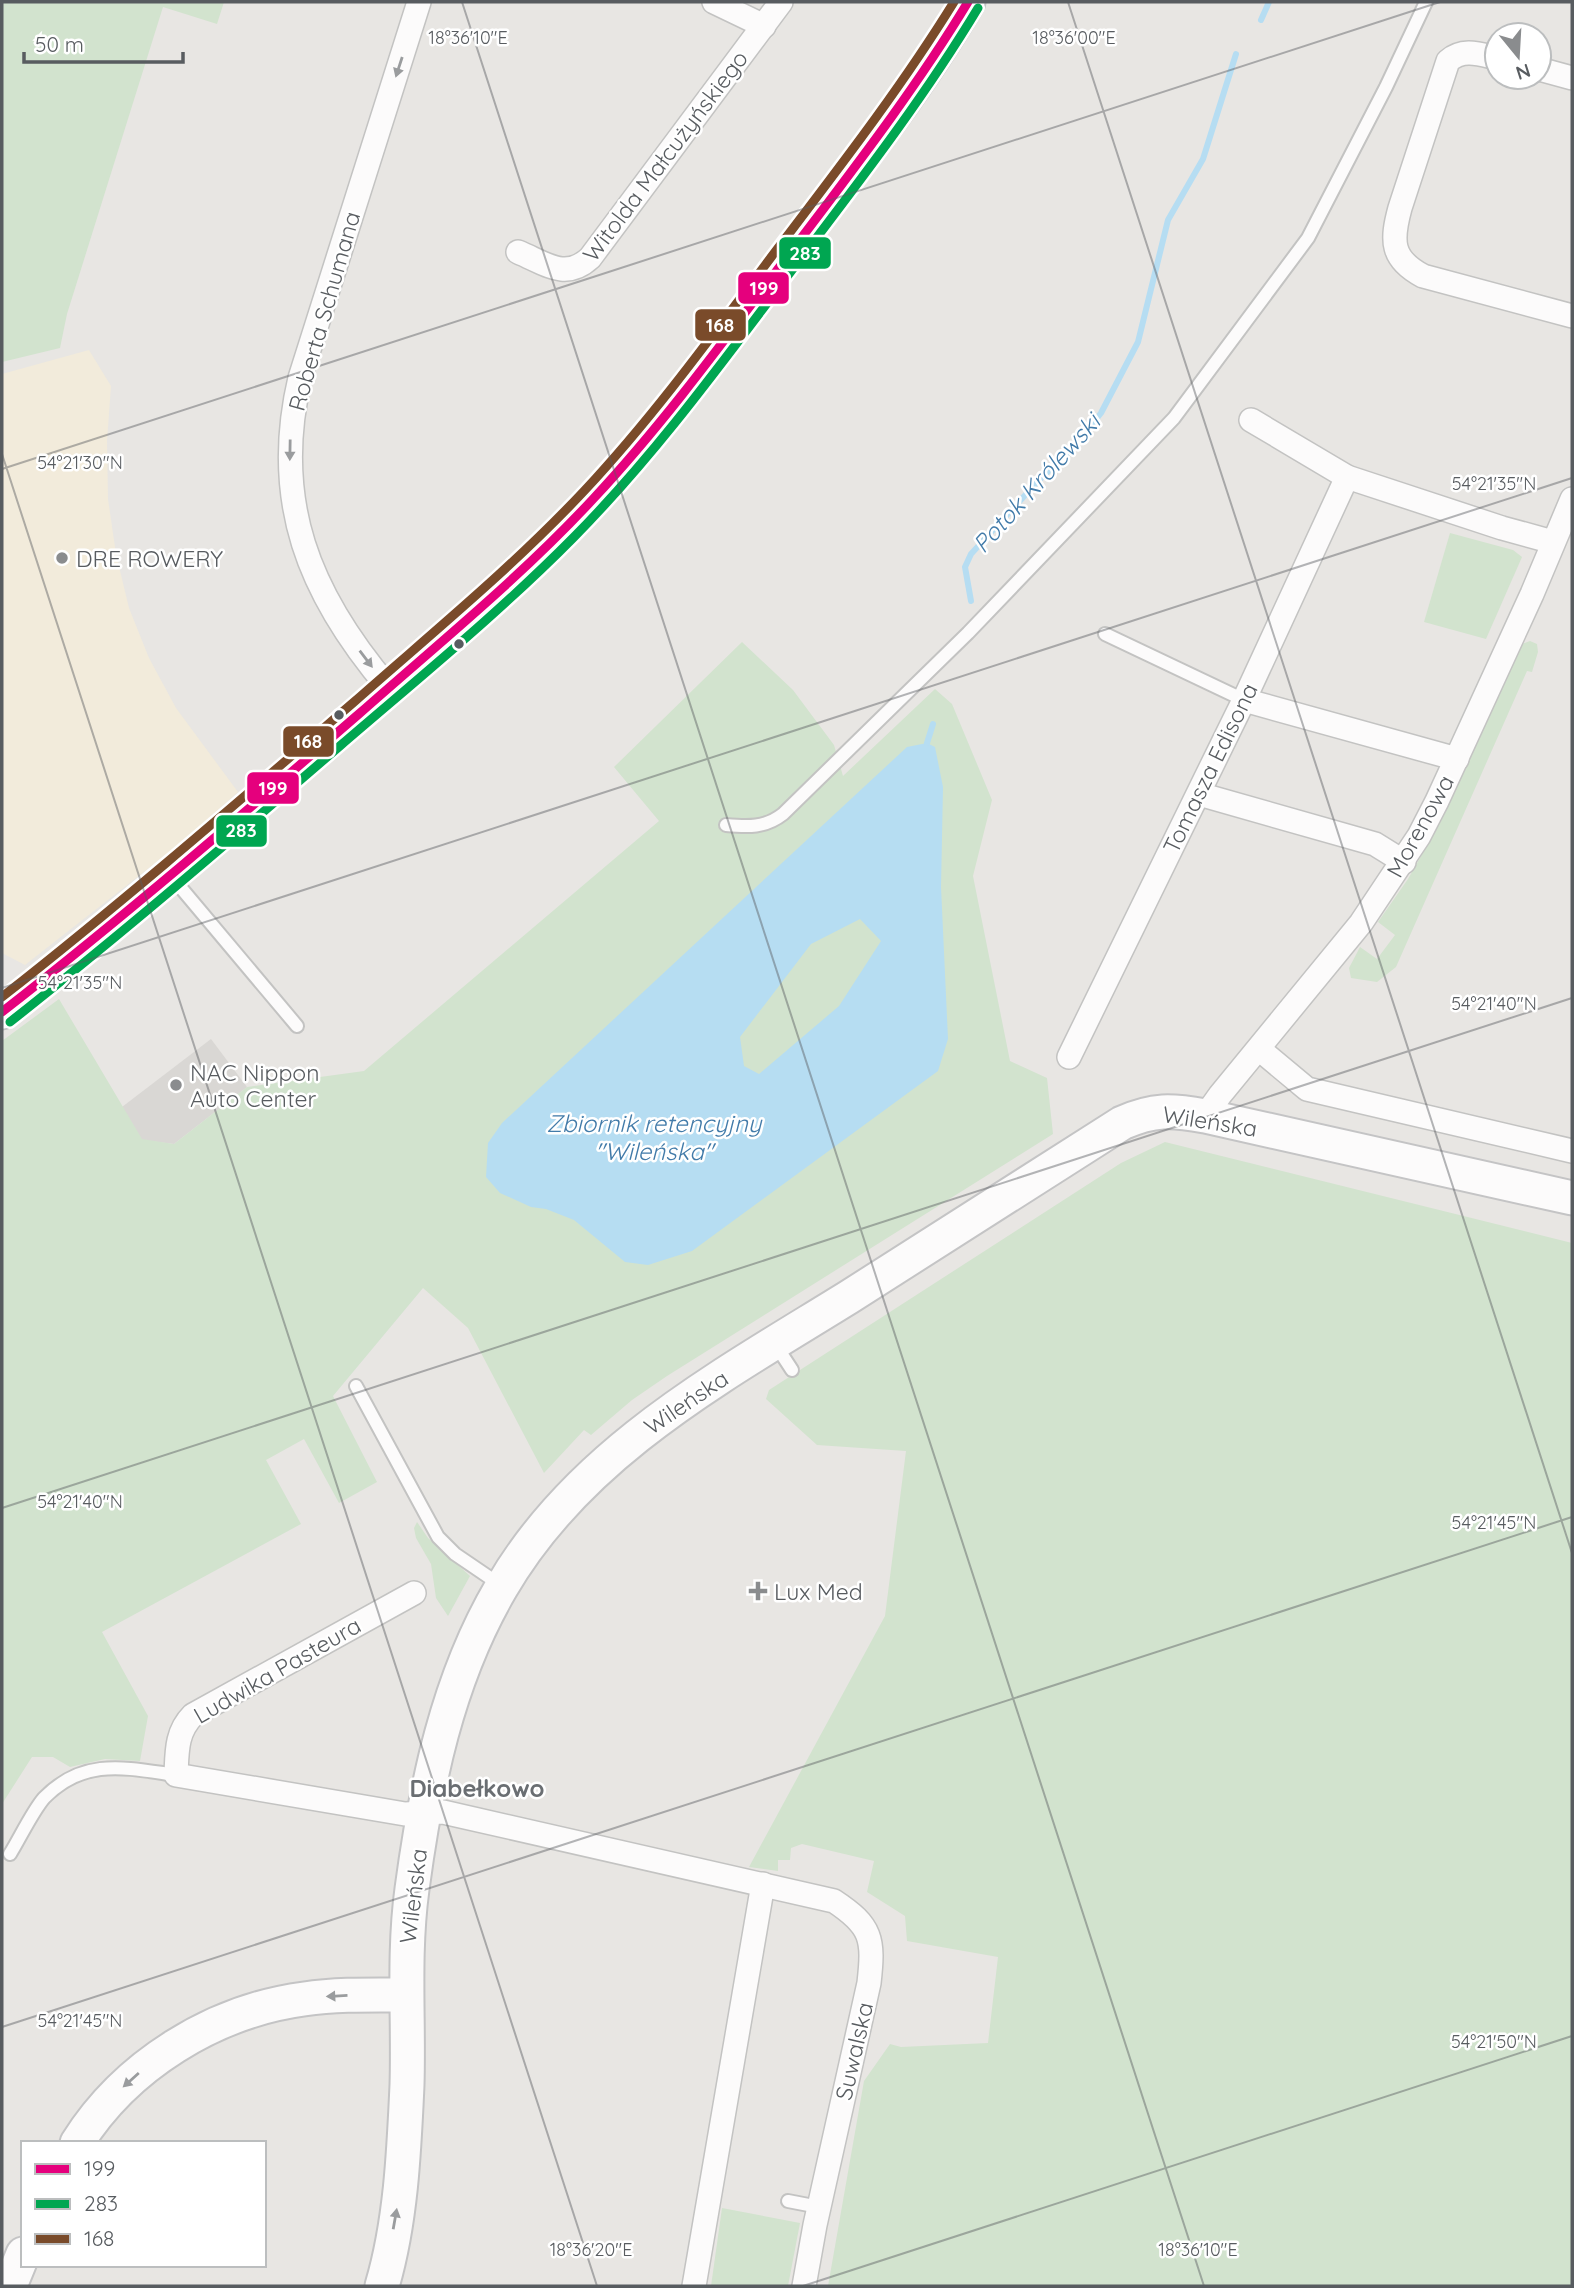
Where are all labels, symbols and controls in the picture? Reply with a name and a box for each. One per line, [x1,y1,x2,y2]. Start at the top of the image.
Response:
scale bar [24,21,184,65]
north arrow [1483,21,1553,91]
text: 18°36'10"E [428,26,508,49]
text: 18°36'00"E [1032,26,1116,49]
text: 50 m [35,31,84,57]
street label: Witolda Małcużyńskiego [576,45,754,267]
one-way arrow [393,56,403,77]
text: N [1513,59,1534,86]
street label: Roberta Schumana [282,208,366,414]
line badge: 283 [778,236,832,270]
text: 283 [789,241,821,265]
line badge: 199 [737,271,790,305]
text: 199 [750,276,778,300]
line badge: 168 [694,308,747,342]
text: 168 [706,313,734,337]
water label: Potok Królewski [966,405,1108,559]
one-way arrow [285,439,296,461]
text: 54°21'30"N [37,451,123,474]
text: 54°21'35"N [1452,472,1536,495]
place label: DRE ROWERY [76,544,223,573]
marker: DRE ROWERY [54,550,70,566]
unlabelled marker [452,637,466,651]
one-way arrow [359,650,373,668]
street label: Tomasza Edisona [1156,678,1264,858]
unlabelled marker [332,708,346,722]
line badge: 168 [282,725,335,758]
text: 168 [294,729,322,753]
street label: Morenowa [1380,770,1460,882]
line badge: 199 [246,771,300,805]
text: 199 [259,776,287,800]
line badge: 283 [215,814,268,848]
text: 283 [225,818,257,842]
text: 54°21'35"N [38,971,122,994]
text: 54°21'40"N [1451,992,1537,1015]
place label: NAC Nippon Auto Center [190,1058,320,1113]
marker: NAC Nippon Auto Center [168,1077,184,1093]
street label: Wileńska [1161,1099,1259,1143]
water label: Zbiornik retencyjny "Wileńska" [547,1108,763,1166]
street label: Wileńska [638,1363,734,1441]
text: 54°21'40"N [37,1490,123,1513]
text: 54°21'45"N [1452,1511,1536,1534]
place label: Lux Med [774,1577,863,1606]
marker: Lux Med [748,1581,768,1601]
street label: Ludwika Pasteura [188,1610,366,1730]
district label: Diabełkowo [409,1773,545,1803]
street label: Wileńska [393,1847,433,1945]
one-way arrow [326,1990,348,2001]
street label: Suwalska [829,1999,879,2103]
text: 54°21'45"N [38,2009,122,2032]
text: 54°21'50"N [1451,2030,1537,2053]
one-way arrow [122,2072,140,2088]
legend [21,2141,266,2267]
text: 199 [84,2155,115,2181]
text: 283 [84,2190,118,2216]
one-way arrow [390,2208,401,2230]
text: 168 [84,2225,114,2251]
text: 18°36'20"E [550,2238,632,2261]
text: 18°36'10"E [1158,2238,1238,2261]

